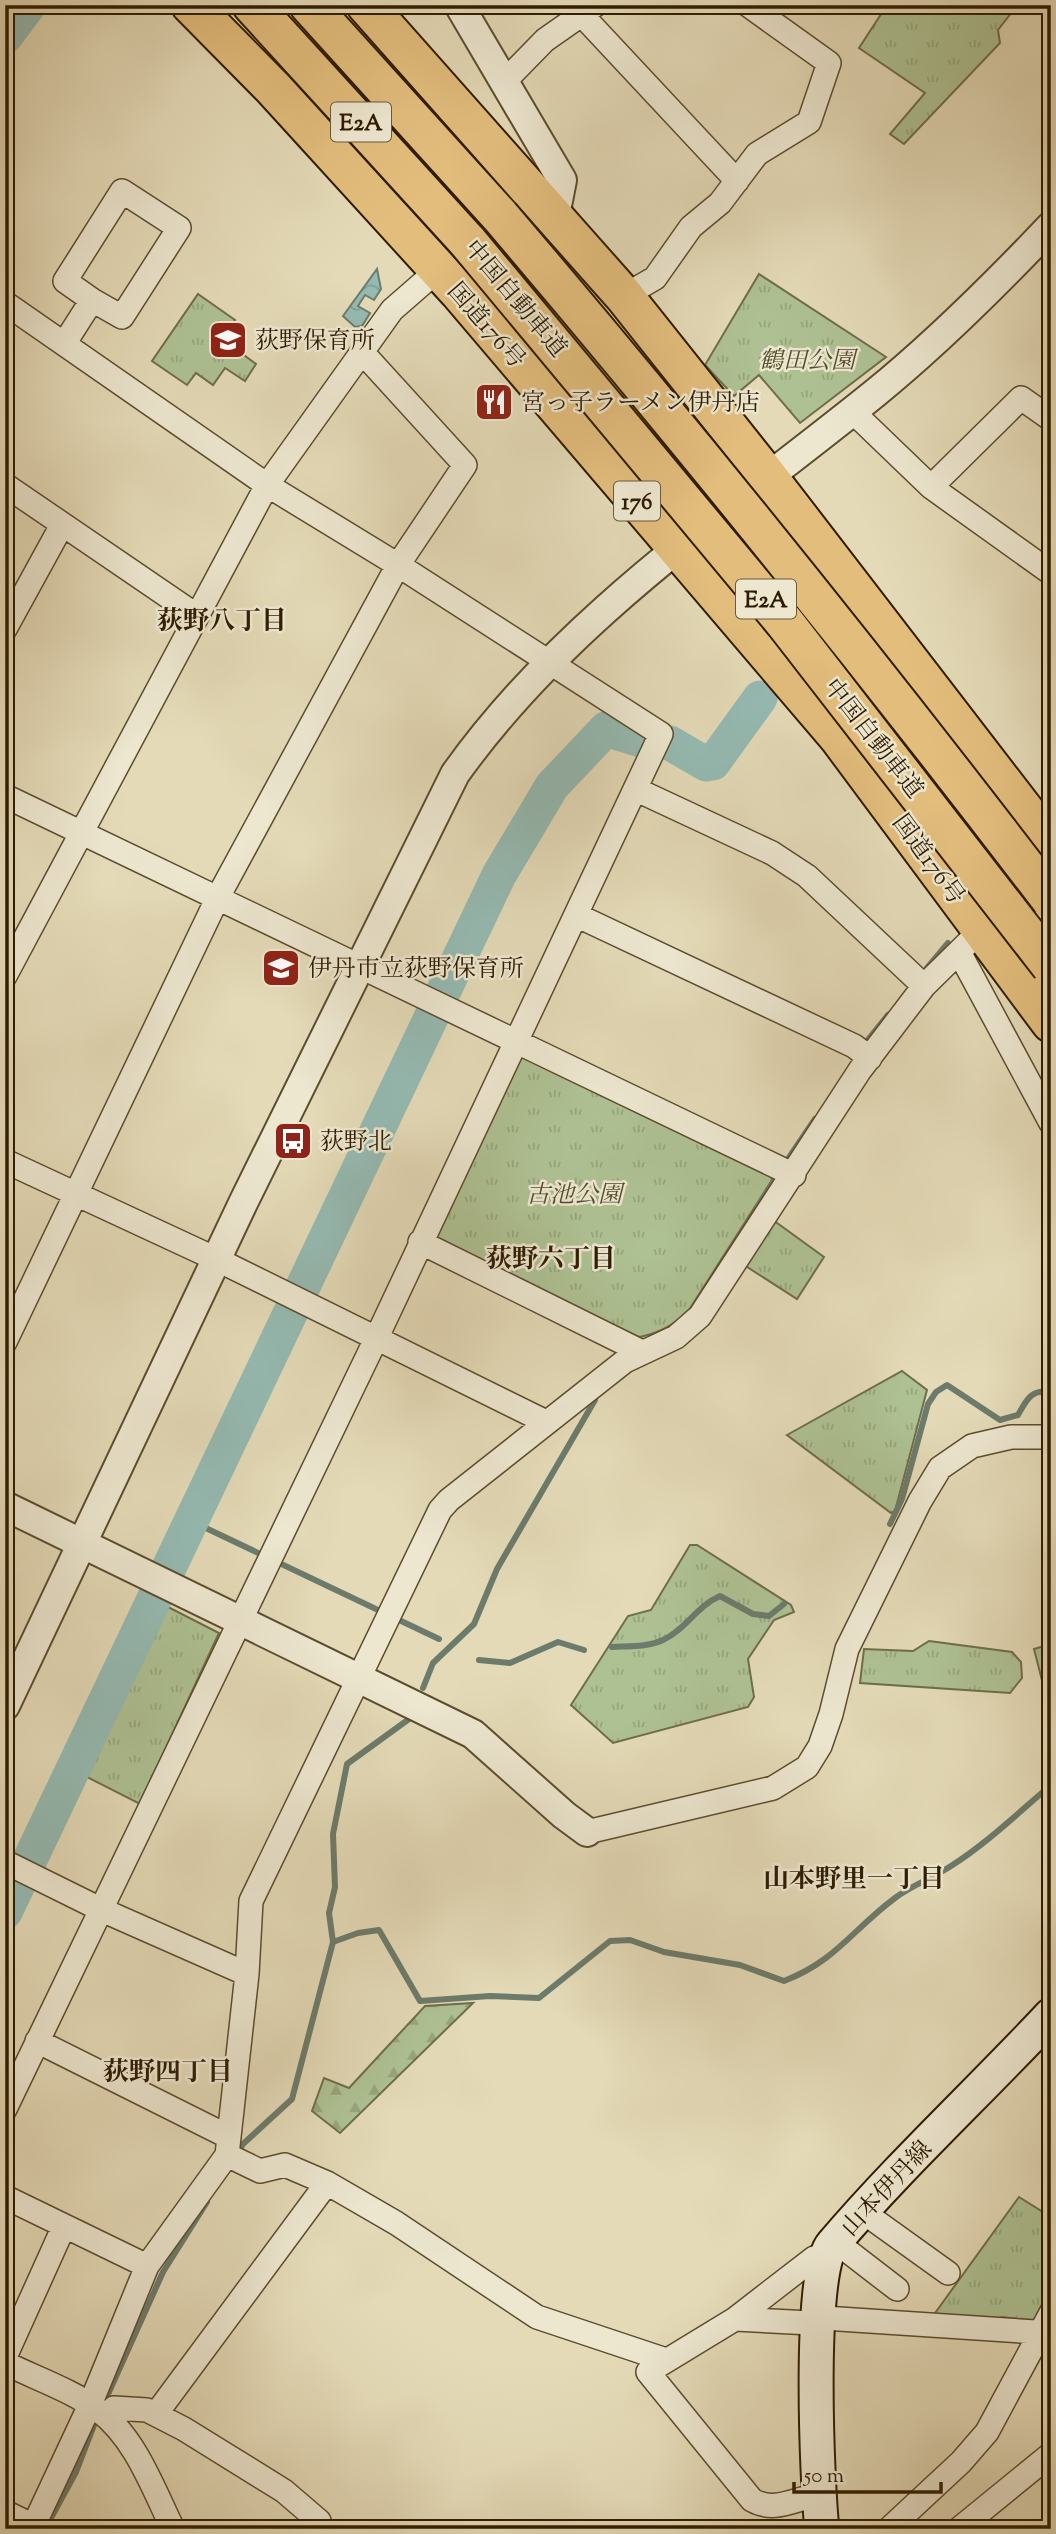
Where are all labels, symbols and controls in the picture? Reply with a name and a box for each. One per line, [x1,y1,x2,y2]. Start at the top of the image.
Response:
road number: E2A [331,102,391,141]
street label: 中国自動車道 [455,233,574,365]
street label: 国道176号 [439,276,532,377]
school or university icon: 荻野保育所 [207,319,249,361]
place label: 荻野保育所 [255,325,375,359]
park label: 鶴田公園 [759,345,859,379]
restaurant icon: 宮っ子ラーメン伊丹店 [473,381,515,423]
place label: 宮っ子ラーメン伊丹店 [521,387,760,421]
road number: 176 [614,481,660,520]
road number: E2A [736,580,796,618]
district label: 荻野八丁目 [157,604,287,641]
street label: 中国自動車道 [815,672,930,806]
street label: 国道176号 [883,808,972,912]
school or university icon: 伊丹市立荻野保育所 [260,947,302,989]
place label: 伊丹市立荻野保育所 [308,953,524,987]
bus stop icon: 荻野北 [272,1120,314,1162]
place label: 荻野北 [320,1126,392,1160]
park label: 古池公園 [526,1179,626,1213]
district label: 荻野六丁目 [486,1242,616,1279]
district label: 山本野里一丁目 [763,1862,945,1899]
district label: 荻野四丁目 [103,2055,233,2092]
street label: 山本伊丹線 [834,2134,941,2245]
scale bar [794,2450,940,2494]
text: 50 m [803,2462,844,2492]

